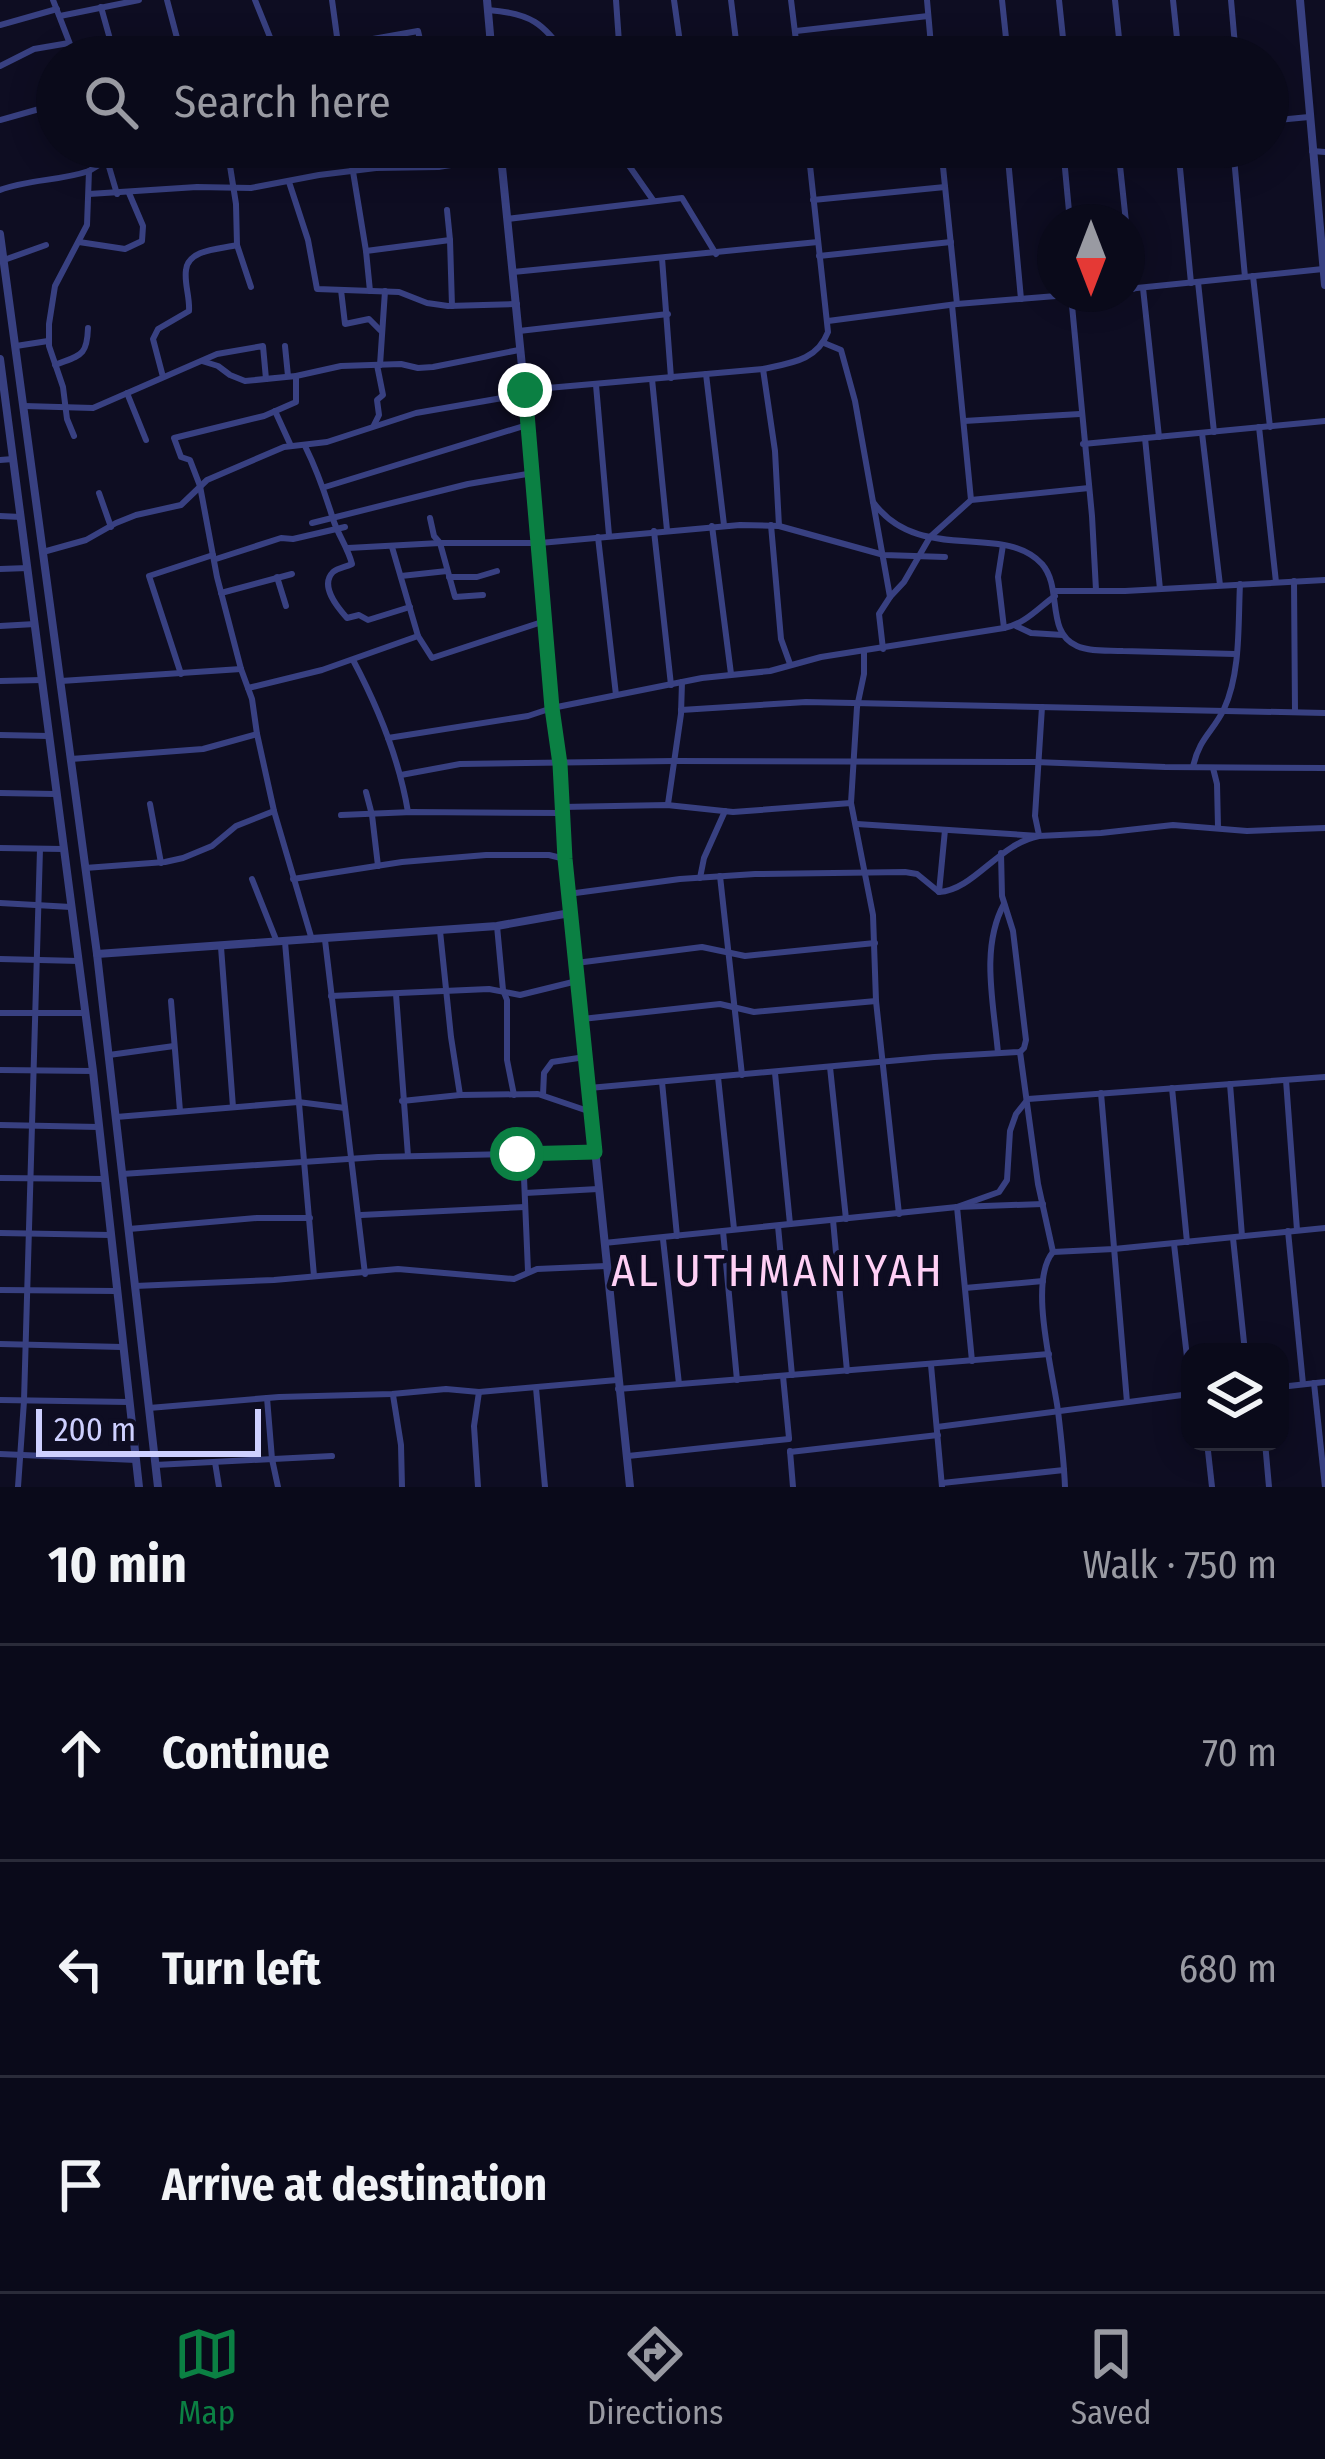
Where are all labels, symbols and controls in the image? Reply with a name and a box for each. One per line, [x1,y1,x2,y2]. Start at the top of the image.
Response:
search box [36,36,1289,168]
icon: search [78,69,144,135]
text: Search here [174,75,391,129]
north arrow [1037,204,1145,312]
route end [498,363,552,417]
route start [490,1127,544,1181]
district label: AL UTHMANIYAH [611,1244,945,1298]
map controls [1181,1343,1289,1451]
button: layers [1181,1343,1289,1451]
scale bar [36,1403,261,1456]
text: 200 m [54,1410,136,1450]
text: 10 min [48,1534,187,1596]
text: Walk · 750 m [1083,1542,1277,1588]
icon: ahead [48,1720,114,1786]
text: Continue [162,1726,330,1780]
text: 70 m [1202,1730,1277,1776]
icon: left [48,1936,114,2002]
text: Turn left [162,1942,321,1996]
text: 680 m [1179,1946,1277,1992]
icon: arrive [48,2152,114,2218]
text: Arrive at destination [162,2158,547,2212]
tab: Map [174,2321,240,2433]
tab: Directions [587,2321,723,2433]
tab: Saved [1071,2321,1151,2433]

